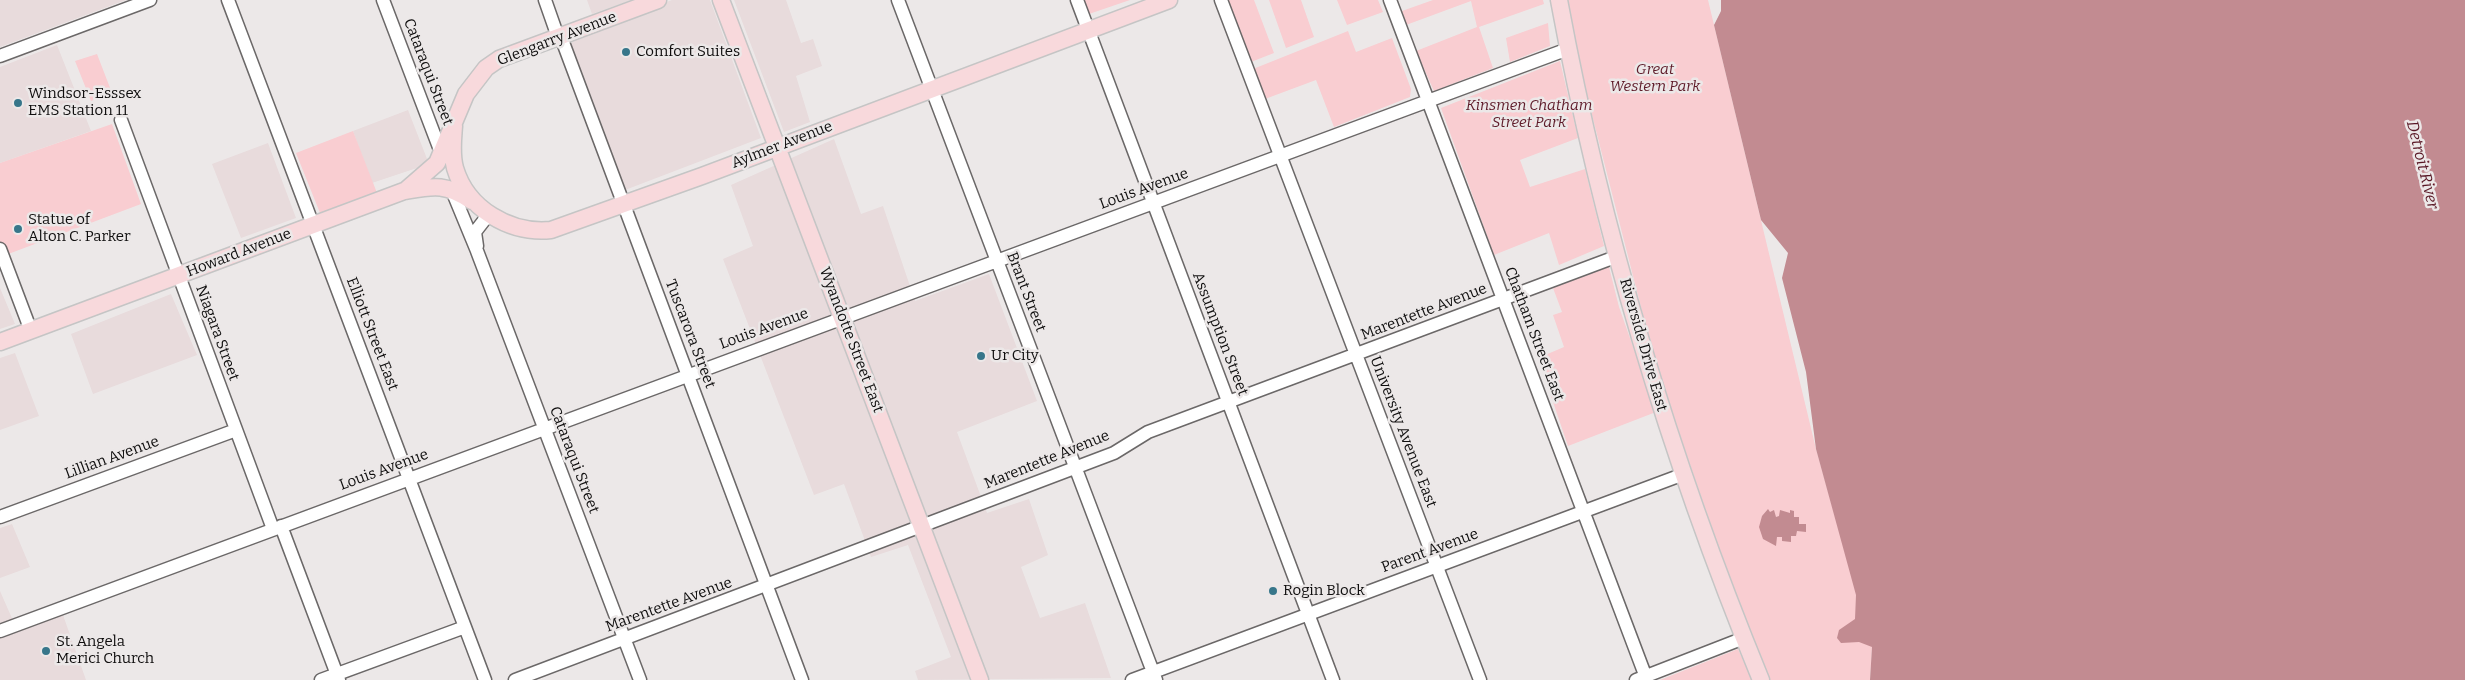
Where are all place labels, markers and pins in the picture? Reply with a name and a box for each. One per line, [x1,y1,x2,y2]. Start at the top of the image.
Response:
place label: Comfort Suites [636,43,740,61]
marker: Comfort Suites [620,46,632,58]
place label: Windsor-Esssex EMS Station 11 [28,85,141,120]
marker: Windsor-Esssex EMS Station 11 [12,97,24,109]
place label: Statue of Alton C. Parker [28,211,131,246]
marker: Statue of Alton C. Parker [12,223,24,235]
place label: Ur City [991,347,1039,365]
marker: Ur City [975,350,987,362]
place label: Rogin Block [1283,582,1365,600]
marker: Rogin Block [1267,585,1279,597]
place label: St. Angela Merici Church [56,633,154,668]
marker: St. Angela Merici Church [40,645,52,657]

